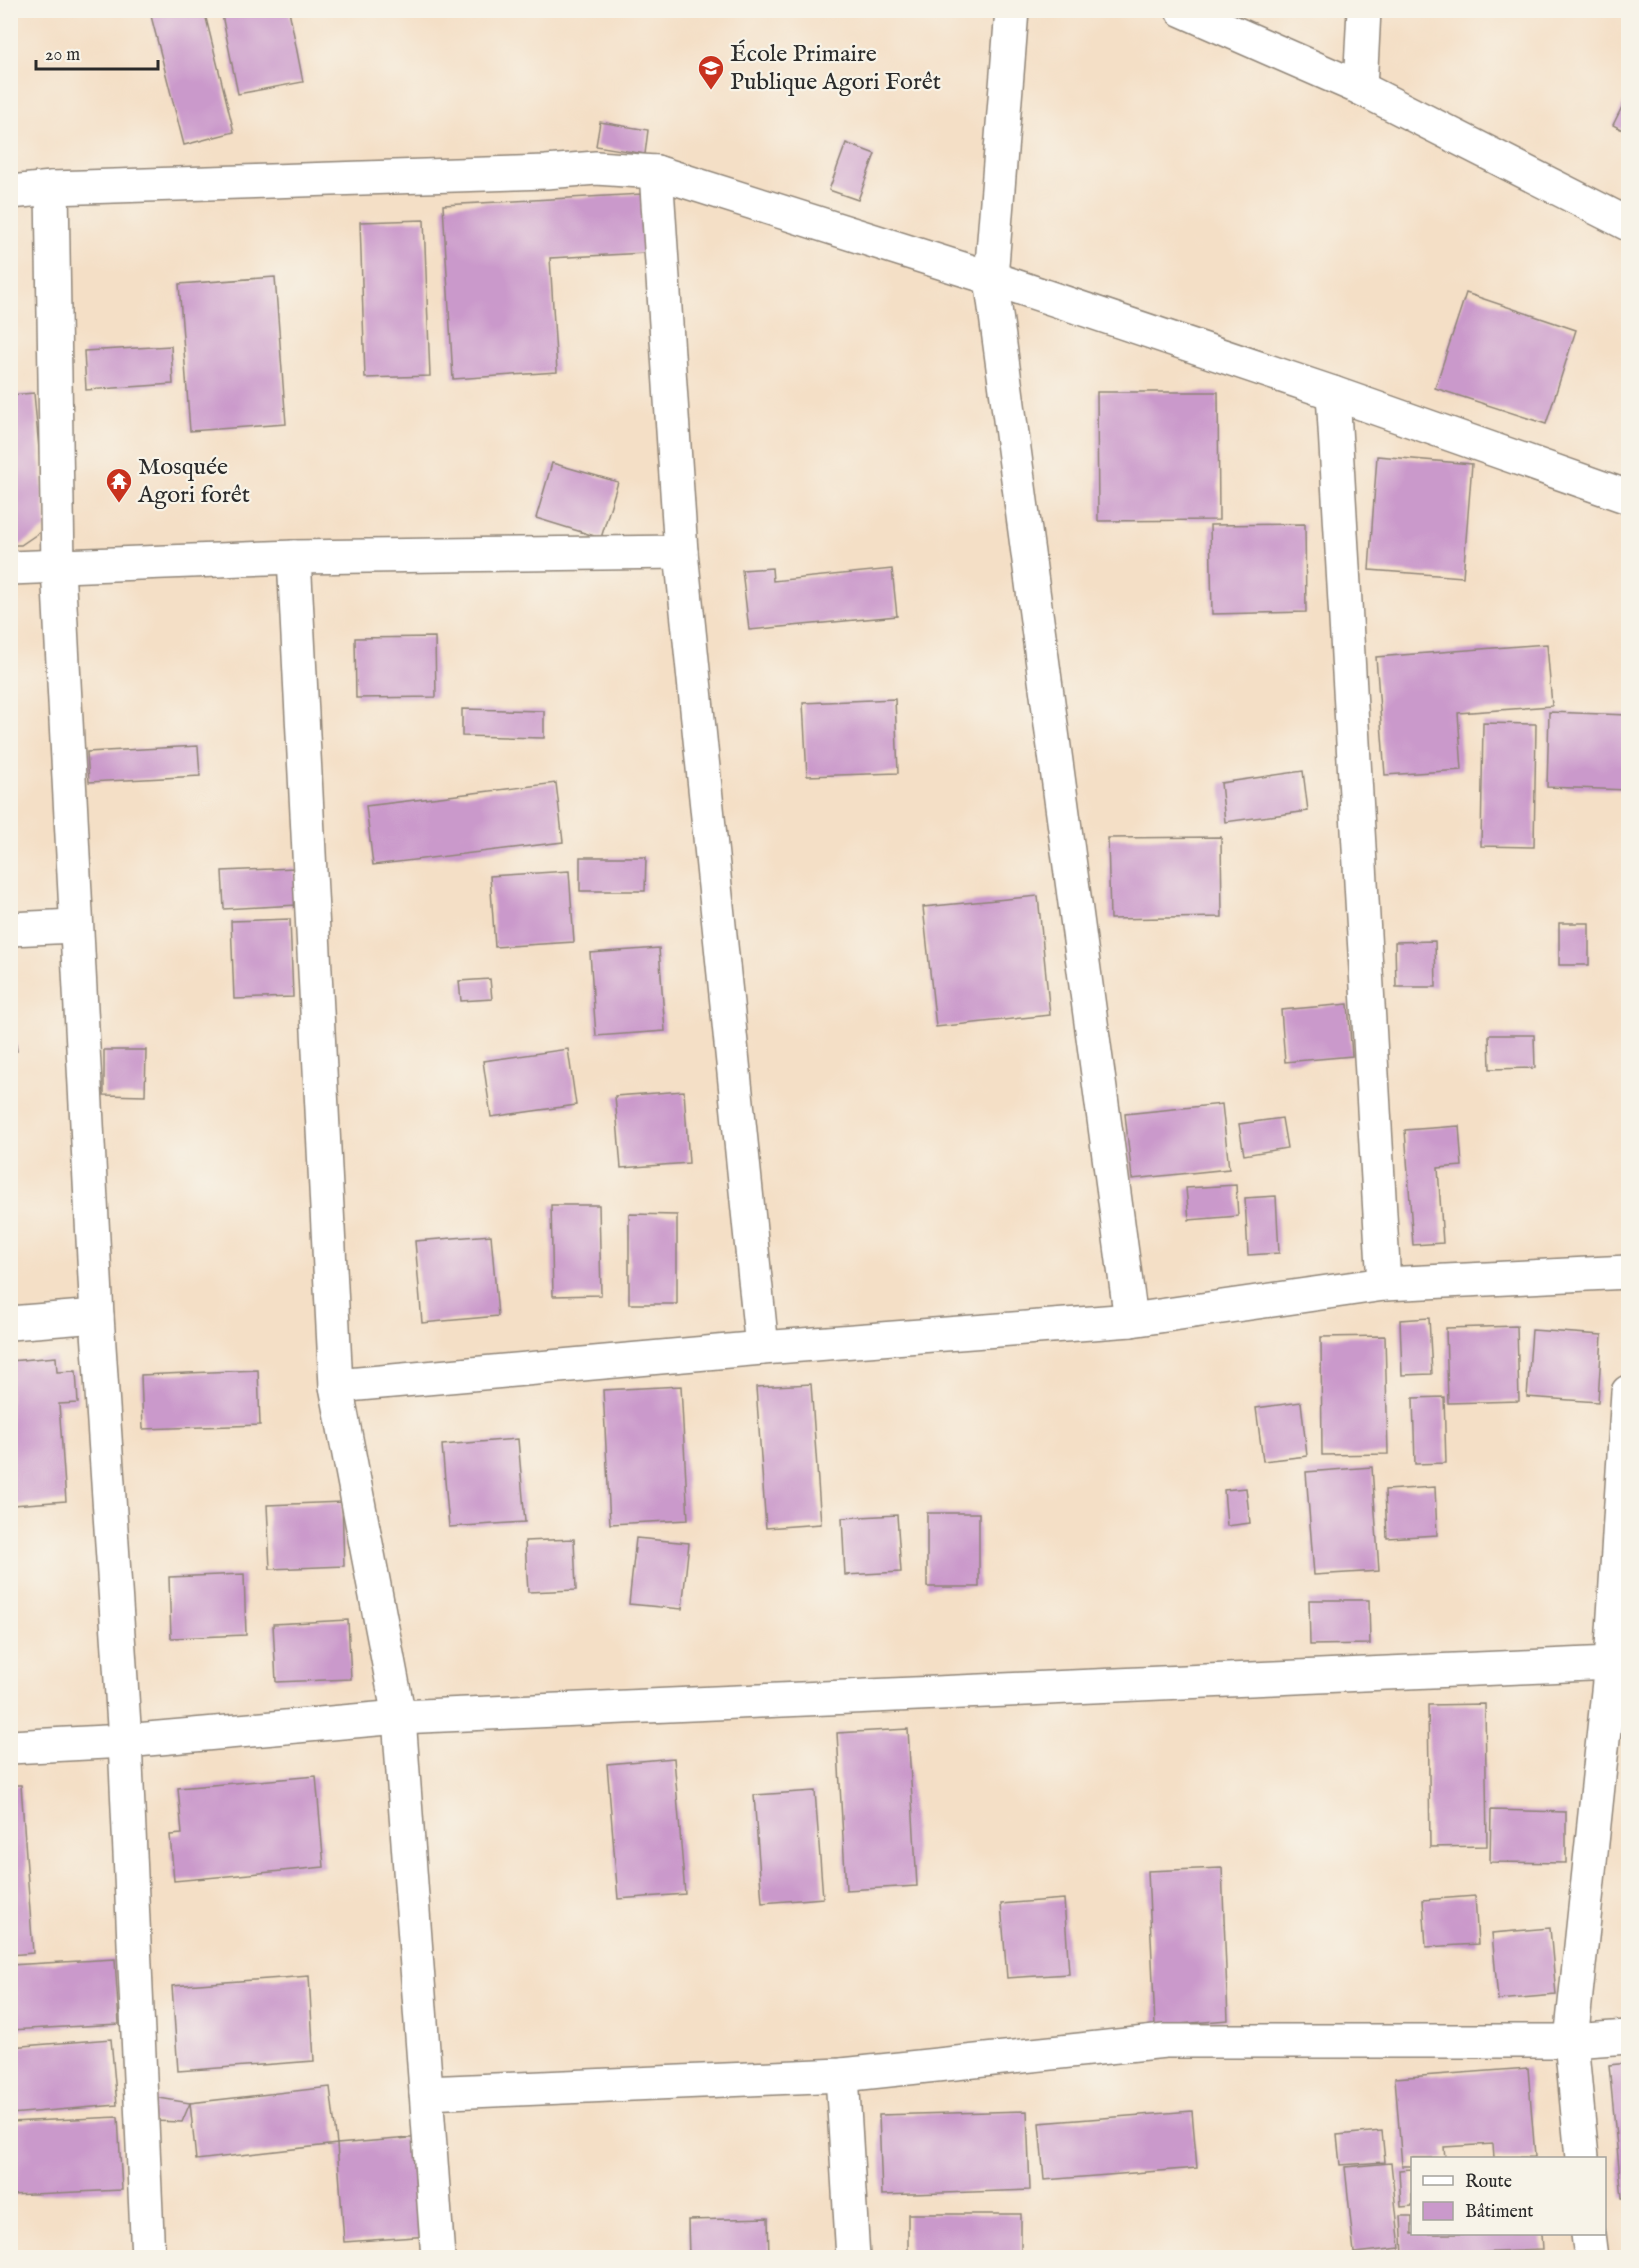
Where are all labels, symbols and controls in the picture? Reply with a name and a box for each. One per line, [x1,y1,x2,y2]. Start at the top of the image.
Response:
scale bar [36,33,158,71]
place label: École Primaire Publique Agori Forêt [730,39,941,98]
text: 20 m [45,44,80,67]
school or university icon: École Primaire Publique Agori Forêt [696,53,726,91]
place label: Mosquée Agori forêt [137,452,250,511]
temple icon: Mosquée Agori forêt [104,466,134,504]
legend [1411,2157,1606,2235]
text: Route [1465,2171,1512,2194]
text: Bâtiment [1465,2201,1534,2224]

